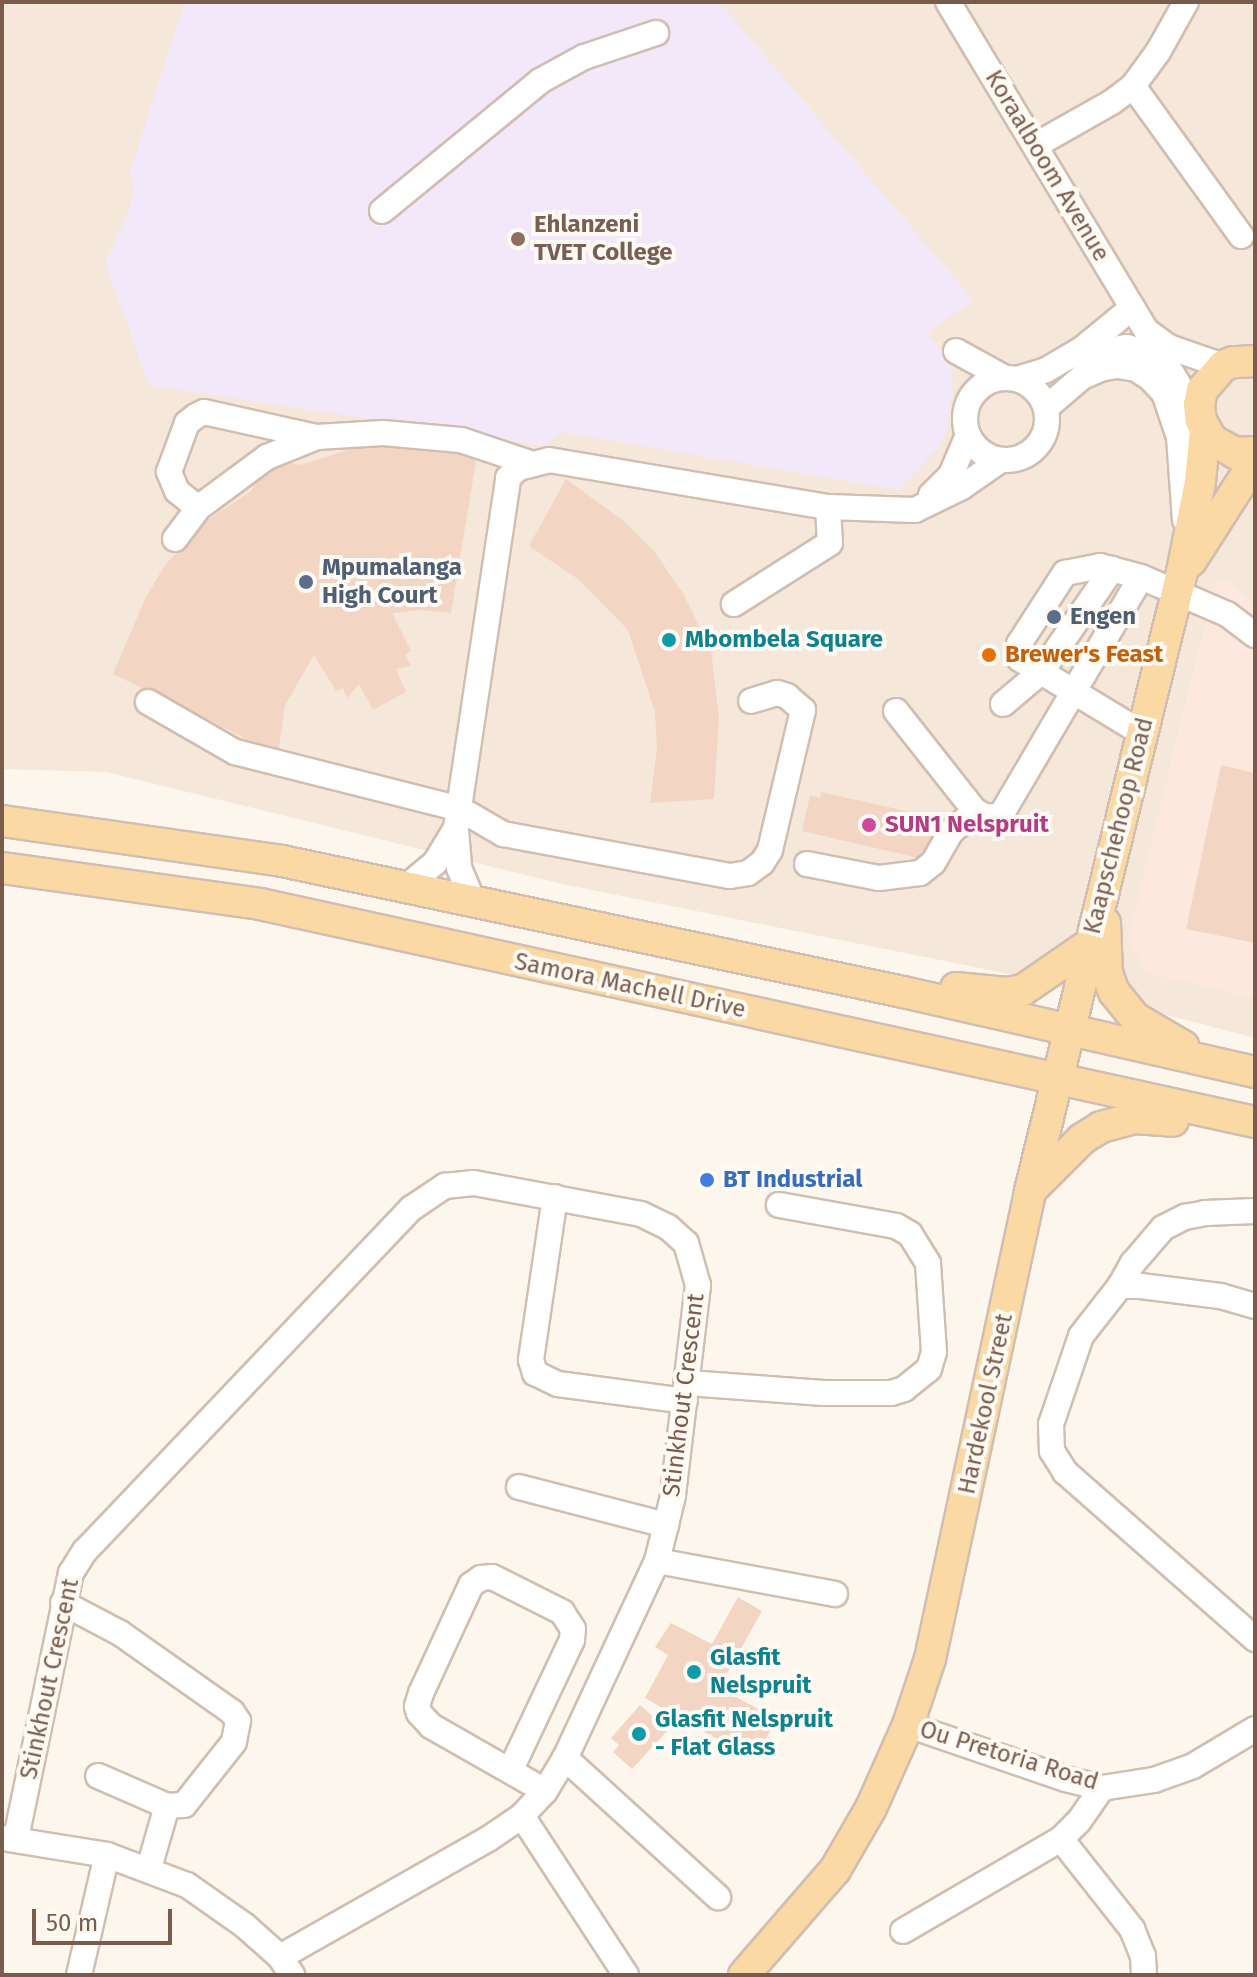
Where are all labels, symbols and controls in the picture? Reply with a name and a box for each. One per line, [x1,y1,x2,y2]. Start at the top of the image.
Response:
street label: Koraalboom Avenue [979,65,1115,267]
place label: Ehlanzeni TVET College [534,211,673,267]
marker: Ehlanzeni TVET College [509,230,527,248]
place label: Mpumalanga High Court [322,554,462,610]
marker: Mpumalanga High Court [297,573,315,591]
place label: Engen [1070,603,1136,631]
marker: Engen [1045,608,1063,626]
place label: Mbombela Square [685,626,883,654]
marker: Mbombela Square [660,631,678,649]
place label: Brewer's Feast [1005,641,1163,669]
marker: Brewer's Feast [980,646,998,664]
street label: Kaapschehoop Road [1078,715,1160,937]
place label: SUN1 Nelspruit [885,811,1049,839]
marker: SUN1 Nelspruit [860,816,878,834]
street label: Samora Machell Drive [512,947,748,1025]
place label: BT Industrial [723,1166,862,1194]
marker: BT Industrial [698,1171,716,1189]
street label: Stinkhout Crescent [657,1292,711,1498]
street label: Hardekool Street [953,1311,1019,1497]
street label: Stinkhout Crescent [15,1576,85,1782]
place label: Glasfit Nelspruit [710,1644,812,1700]
marker: Glasfit Nelspruit [685,1663,703,1681]
place label: Glasfit Nelspruit - Flat Glass [655,1706,833,1762]
street label: Ou Pretoria Road [916,1715,1102,1797]
marker: Glasfit Nelspruit - Flat Glass [630,1725,648,1743]
scale bar [36,1893,176,1943]
text: 50 m [46,1909,98,1937]

